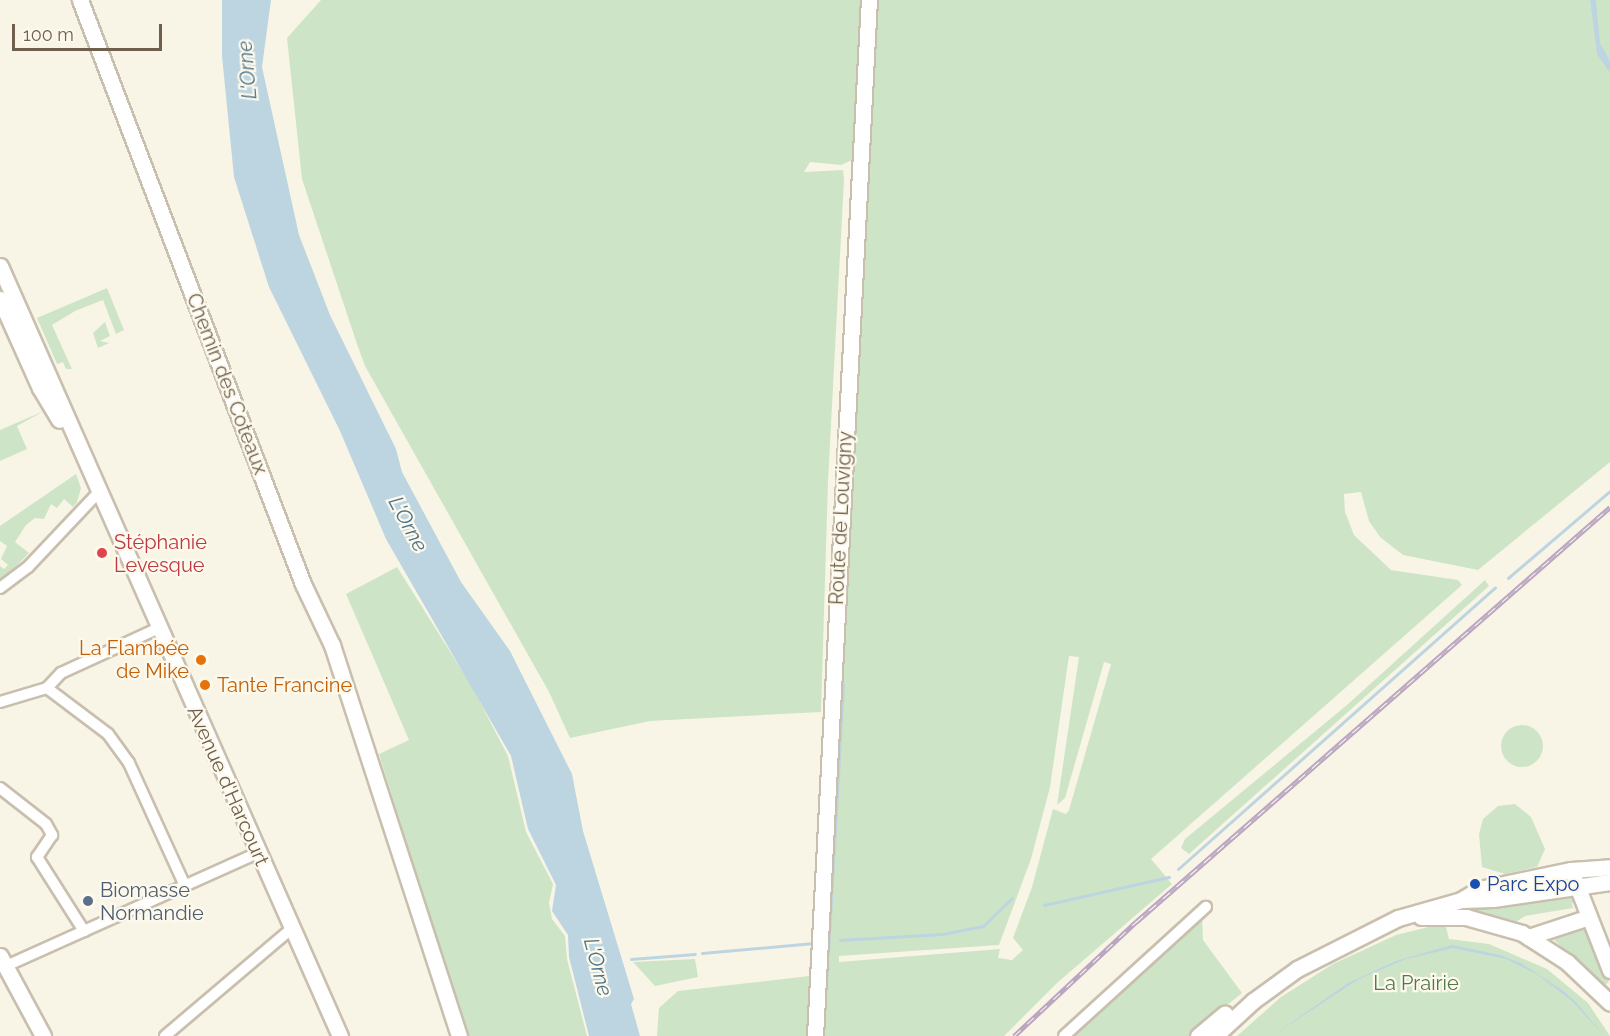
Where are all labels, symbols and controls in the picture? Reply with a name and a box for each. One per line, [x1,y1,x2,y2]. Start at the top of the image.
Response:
scale bar [15,12,165,50]
text: 100 m [23,24,74,45]
water label: L'Orne [232,39,262,101]
street label: Chemin des Coteaux [181,290,273,478]
street label: Route de Louvigny [824,430,858,606]
water label: L'Orne [383,492,433,556]
place label: Stéphanie Levesque [114,530,207,577]
marker: Stéphanie Levesque [95,546,109,560]
place label: La Flambée de Mike [79,636,189,683]
marker: La Flambée de Mike [194,653,208,667]
place label: Tante Francine [217,673,352,697]
marker: Tante Francine [198,678,212,692]
street label: Avenue d'Harcourt [182,702,274,870]
place label: Parc Expo [1487,872,1580,896]
marker: Parc Expo [1468,877,1482,891]
place label: Biomasse Normandie [100,878,204,925]
marker: Biomasse Normandie [81,894,95,908]
water label: L'Orne [578,935,618,999]
park label: La Prairie [1373,971,1459,995]

